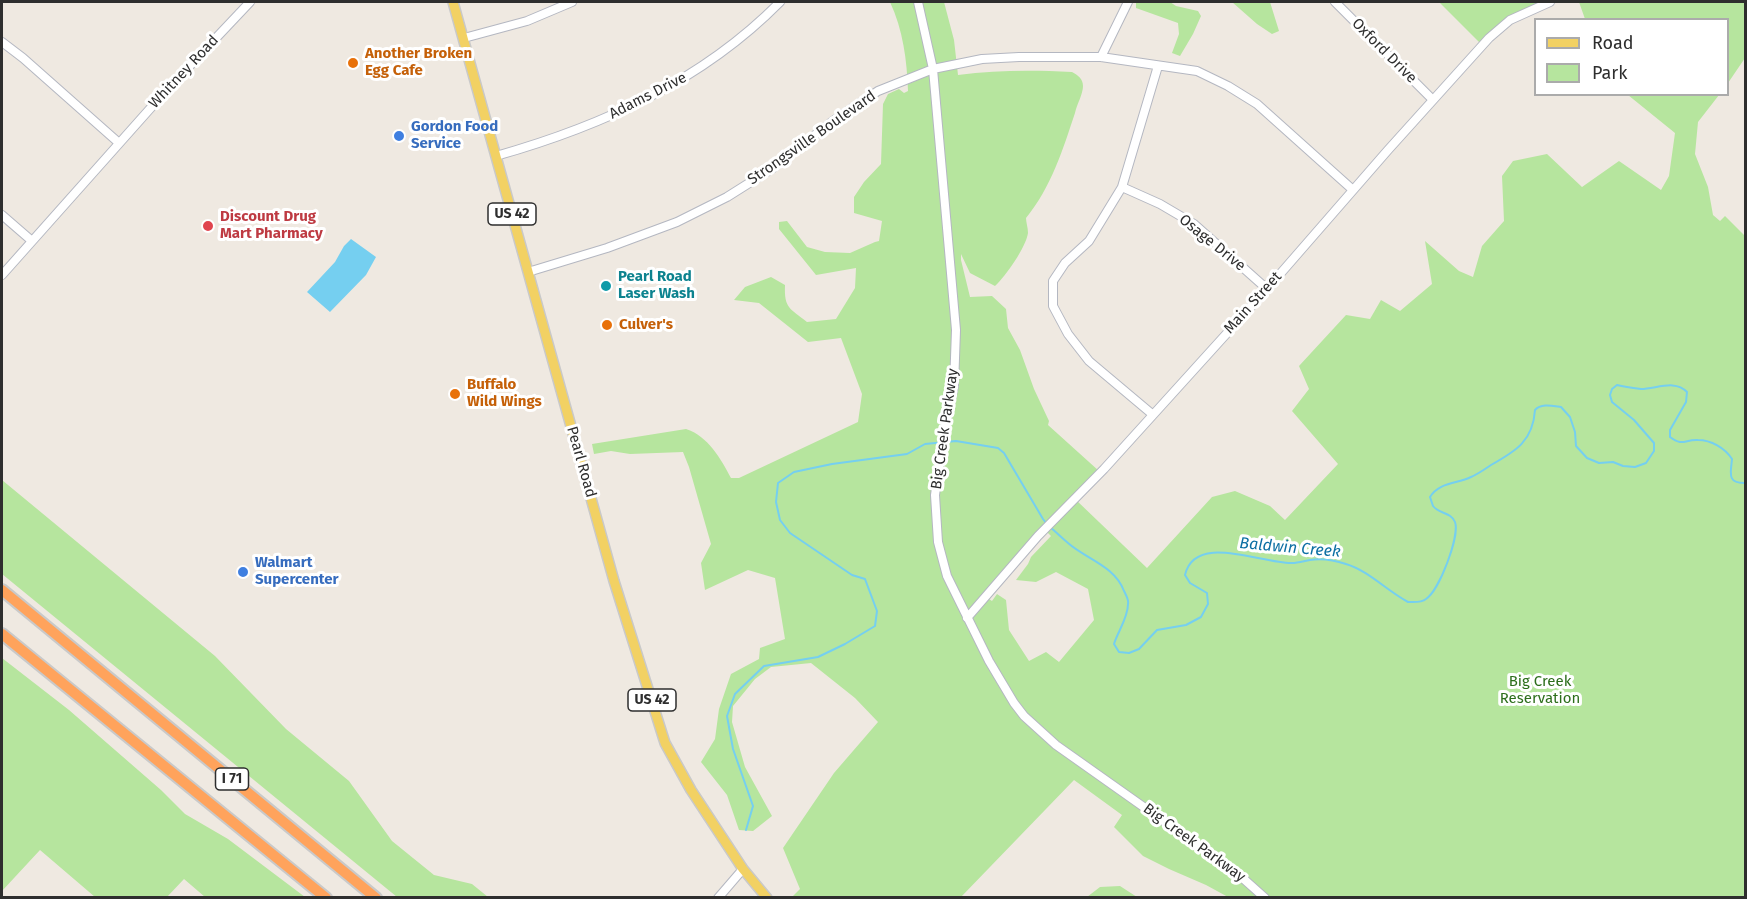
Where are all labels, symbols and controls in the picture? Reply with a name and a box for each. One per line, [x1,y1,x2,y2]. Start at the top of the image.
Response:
street label: Oxford Drive [1348,15,1420,87]
legend [1534,18,1729,96]
street label: Whitney Road [145,32,223,112]
text: Road [1592,32,1634,54]
place label: Another Broken Egg Cafe [365,45,472,80]
marker: Another Broken Egg Cafe [346,56,360,70]
text: Park [1592,62,1627,84]
street label: Adams Drive [606,69,690,123]
street label: Strongsville Boulevard [745,87,879,189]
place label: Gordon Food Service [411,118,498,153]
marker: Gordon Food Service [392,129,406,143]
road number: US 42 [488,203,536,225]
place label: Discount Drug Mart Pharmacy [220,208,323,243]
street label: Osage Drive [1175,211,1249,275]
marker: Discount Drug Mart Pharmacy [201,219,215,233]
place label: Pearl Road Laser Wash [618,268,695,303]
street label: Main Street [1220,268,1286,338]
marker: Pearl Road Laser Wash [599,279,613,293]
place label: Culver's [619,316,673,334]
marker: Culver's [600,318,614,332]
street label: Big Creek Parkway [928,367,962,491]
place label: Buffalo Wild Wings [467,376,542,411]
marker: Buffalo Wild Wings [448,387,462,401]
street label: Pearl Road [562,424,600,500]
water label: Baldwin Creek [1239,534,1341,562]
place label: Walmart Supercenter [255,554,339,589]
marker: Walmart Supercenter [236,565,250,579]
park label: Big Creek Reservation [1500,673,1580,708]
road number: US 42 [628,689,676,711]
road number: I 71 [216,768,248,790]
street label: Big Creek Parkway [1139,800,1249,886]

